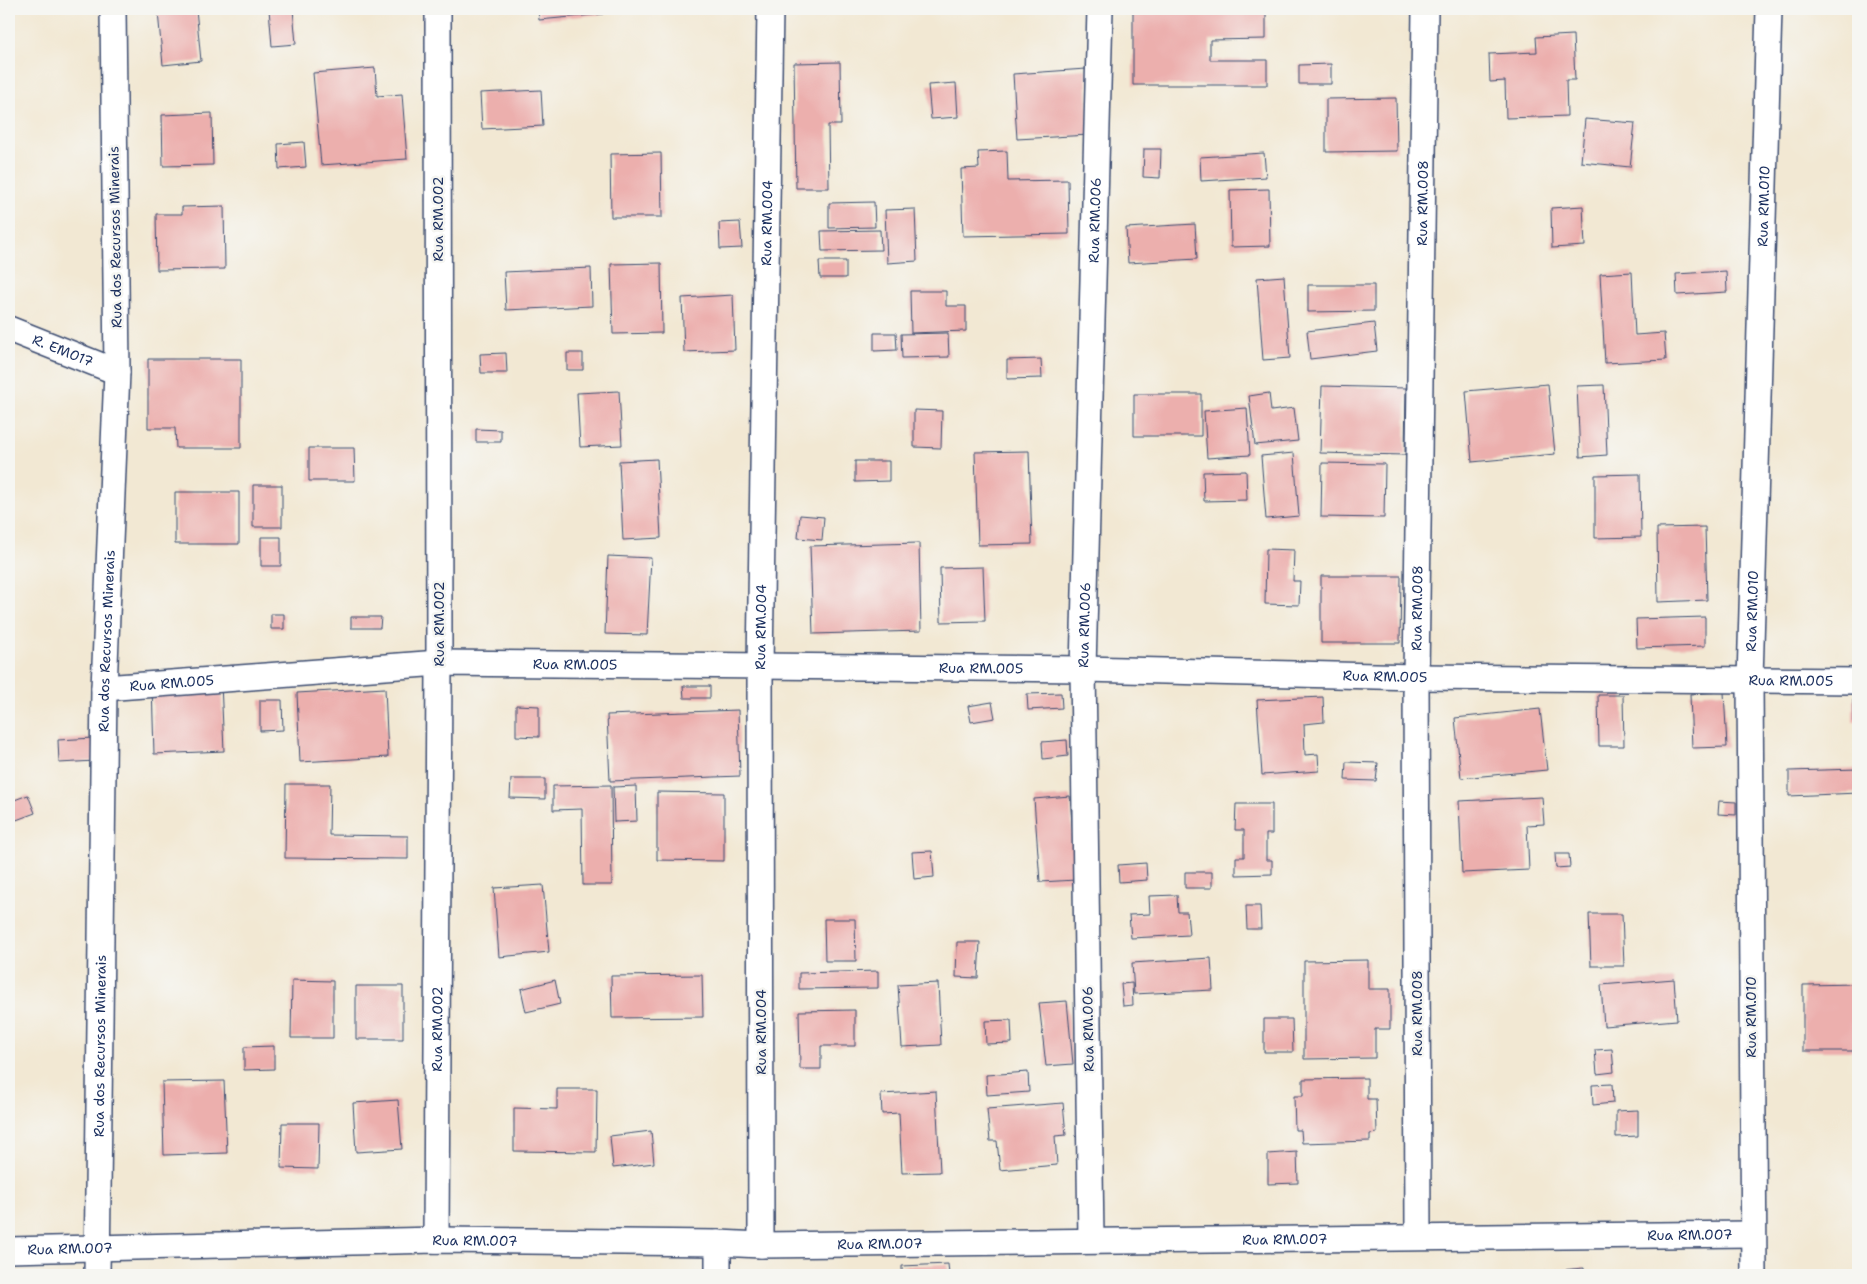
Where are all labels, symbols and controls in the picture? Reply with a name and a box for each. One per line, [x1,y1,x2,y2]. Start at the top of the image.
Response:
street label: Rua dos Recursos Minerais [104,146,126,328]
street label: Rua RM.008 [1413,160,1432,246]
street label: Rua RM.010 [1753,165,1774,247]
street label: Rua RM.002 [429,176,447,262]
street label: Rua RM.006 [1084,177,1105,263]
street label: Rua RM.004 [757,180,776,266]
street label: R. EM017 [30,330,96,371]
street label: Rua dos Recursos Minerais [94,549,119,732]
street label: Rua RM.008 [1407,565,1427,651]
street label: Rua RM.010 [1742,570,1762,652]
street label: Rua RM.002 [430,581,448,667]
street label: Rua RM.006 [1074,582,1094,668]
street label: Rua RM.004 [751,584,770,670]
street label: Rua RM.005 [533,655,618,674]
street label: Rua RM.005 [939,659,1023,677]
street label: Rua RM.005 [1342,666,1427,686]
street label: Rua RM.005 [129,671,215,695]
street label: Rua RM.005 [1748,671,1833,690]
street label: Rua dos Recursos Minerais [90,955,110,1137]
street label: Rua RM.008 [1408,970,1426,1056]
street label: Rua RM.010 [1742,976,1760,1058]
street label: Rua RM.002 [428,986,446,1072]
street label: Rua RM.006 [1078,986,1098,1072]
street label: Rua RM.004 [752,989,770,1075]
street label: Rua RM.007 [1647,1225,1733,1244]
street label: Rua RM.007 [1242,1230,1328,1249]
street label: Rua RM.007 [432,1231,518,1250]
street label: Rua RM.007 [837,1234,923,1253]
street label: Rua RM.007 [27,1239,113,1259]

